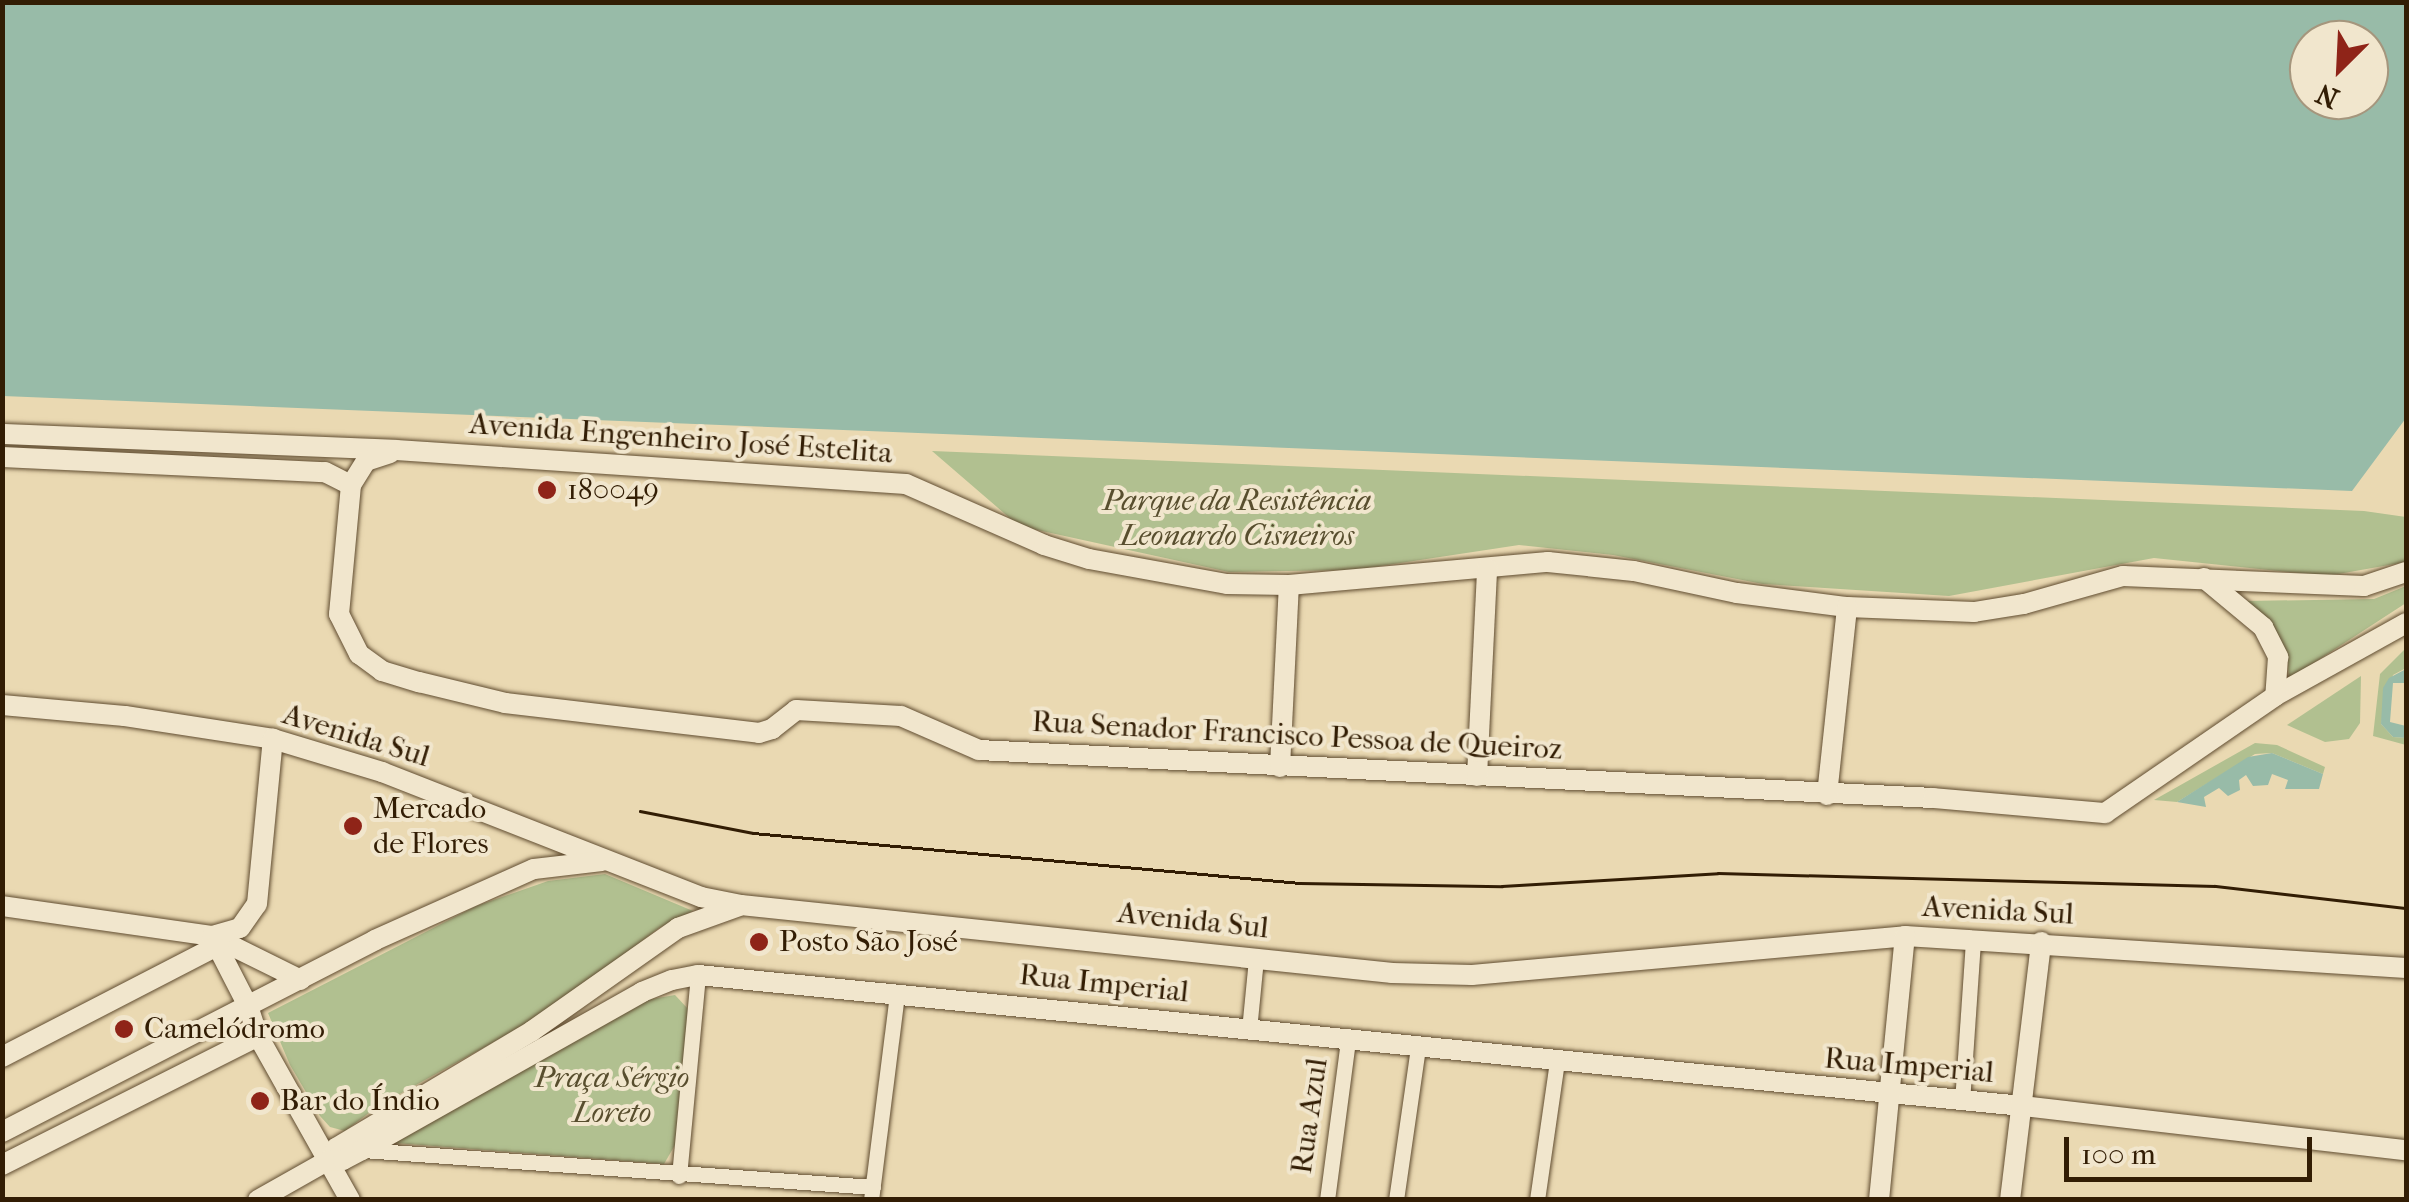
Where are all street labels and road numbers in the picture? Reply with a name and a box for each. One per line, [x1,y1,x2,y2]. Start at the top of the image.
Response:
street label: Avenida Engenheiro José Estelita [468,406,894,472]
street label: Avenida Sul [278,697,434,775]
street label: Rua Senador Francisco Pessoa de Queiroz [1031,704,1563,768]
street label: Avenida Sul [1921,889,2075,933]
street label: Avenida Sul [1116,895,1270,947]
street label: Rua Imperial [1018,957,1190,1011]
street label: Rua Imperial [1823,1041,1995,1091]
street label: Rua Azul [1284,1056,1336,1176]

